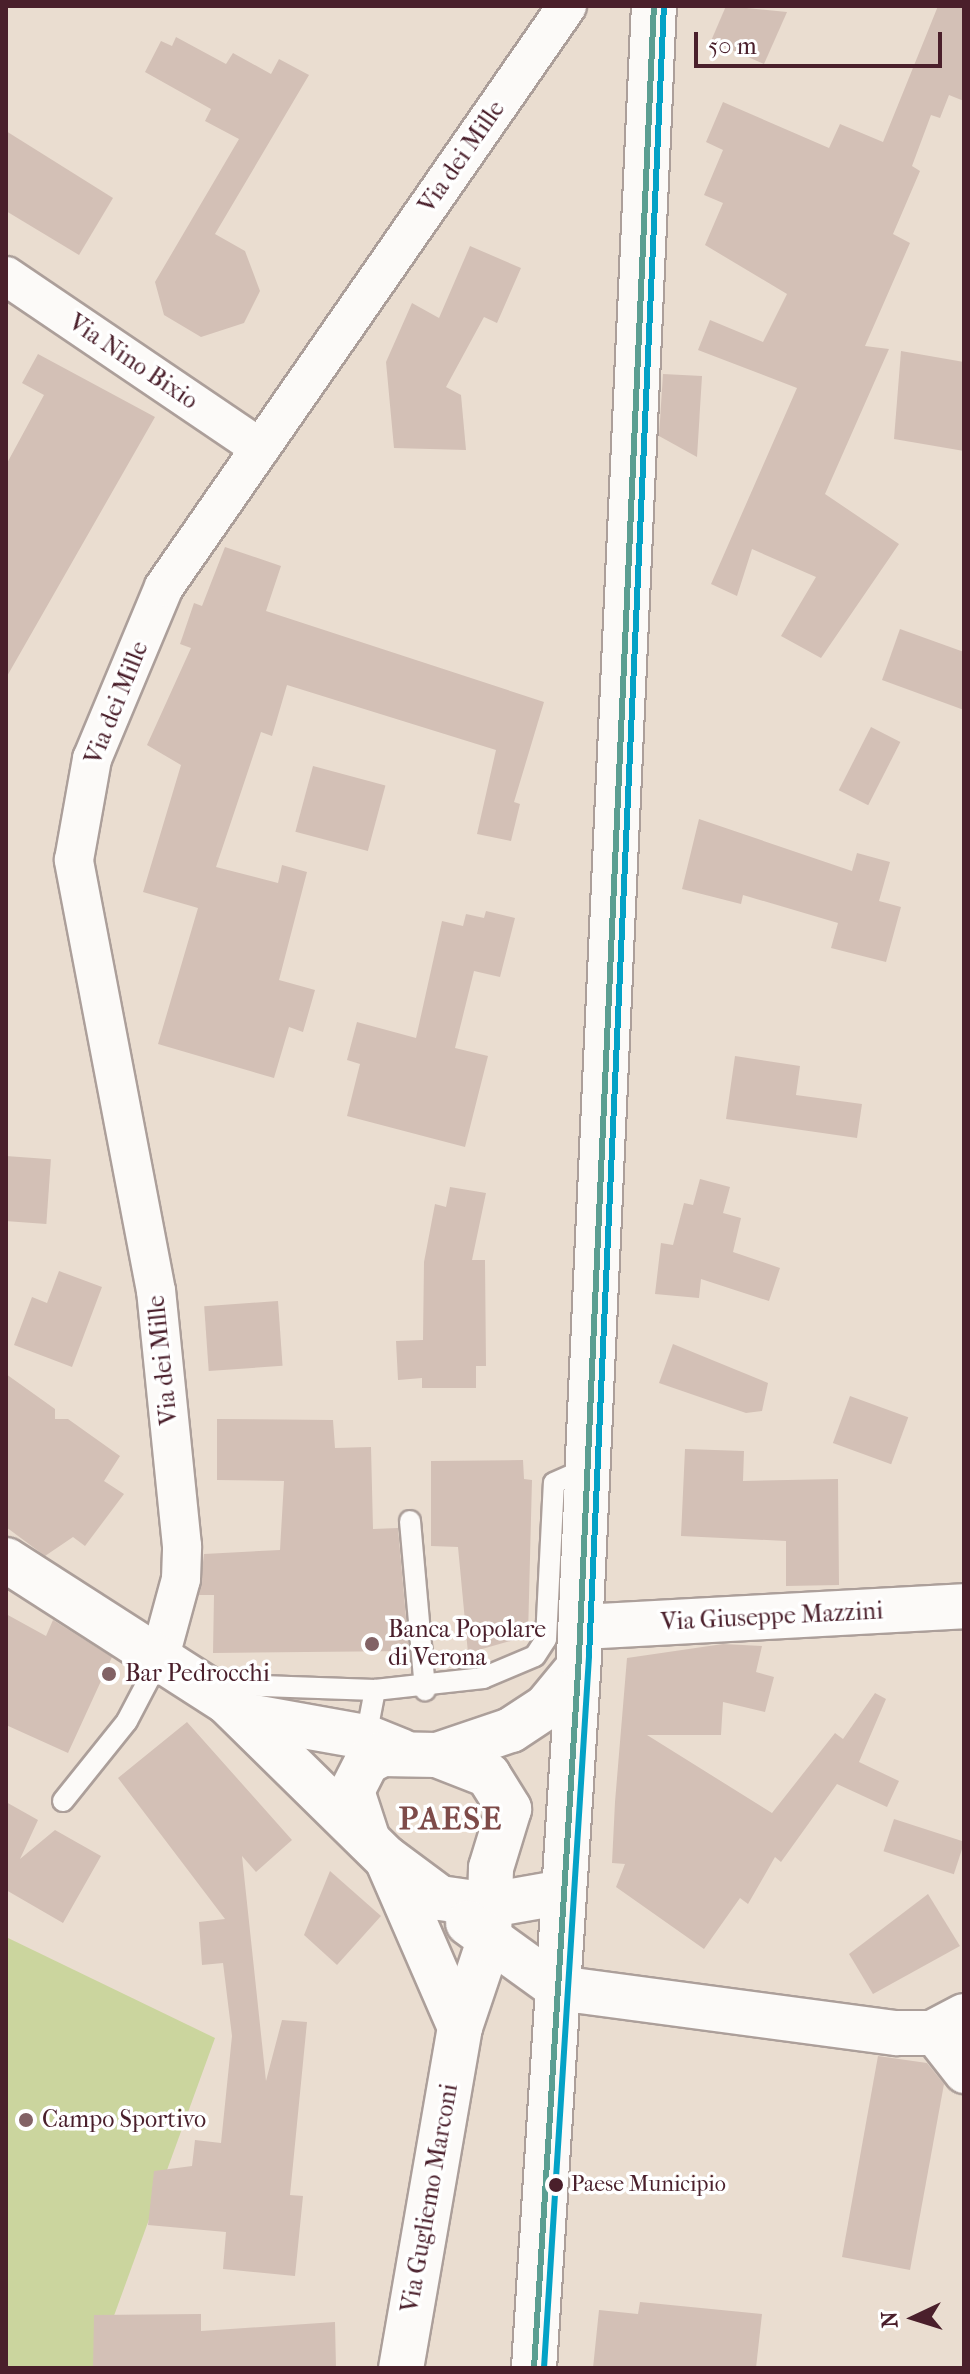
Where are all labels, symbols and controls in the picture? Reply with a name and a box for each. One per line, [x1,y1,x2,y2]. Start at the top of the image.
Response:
scale bar [698,16,946,66]
text: 50 m [708,32,757,60]
street label: Via dei Mille [413,95,511,219]
street label: Via Nino Bixio [63,308,203,416]
street label: Via dei Mille [79,637,155,769]
street label: Via dei Mille [142,1294,184,1426]
street label: Via Giuseppe Mazzini [660,1597,884,1637]
place label: Banca Popolare di Verona [388,1616,546,1672]
marker: Banca Popolare di Verona [363,1635,381,1653]
place label: Bar Pedrocchi [125,1660,270,1688]
marker: Bar Pedrocchi [100,1665,118,1683]
district label: PAESE [399,1800,503,1838]
street label: Via Gugliemo Marconi [396,2081,464,2315]
place label: Campo Sportivo [42,2106,206,2134]
marker: Campo Sportivo [17,2111,35,2129]
place label: Paese Municipio [571,2172,726,2198]
marker: Paese Municipio [548,2177,564,2193]
north arrow [874,2278,954,2358]
text: N [877,2310,904,2329]

